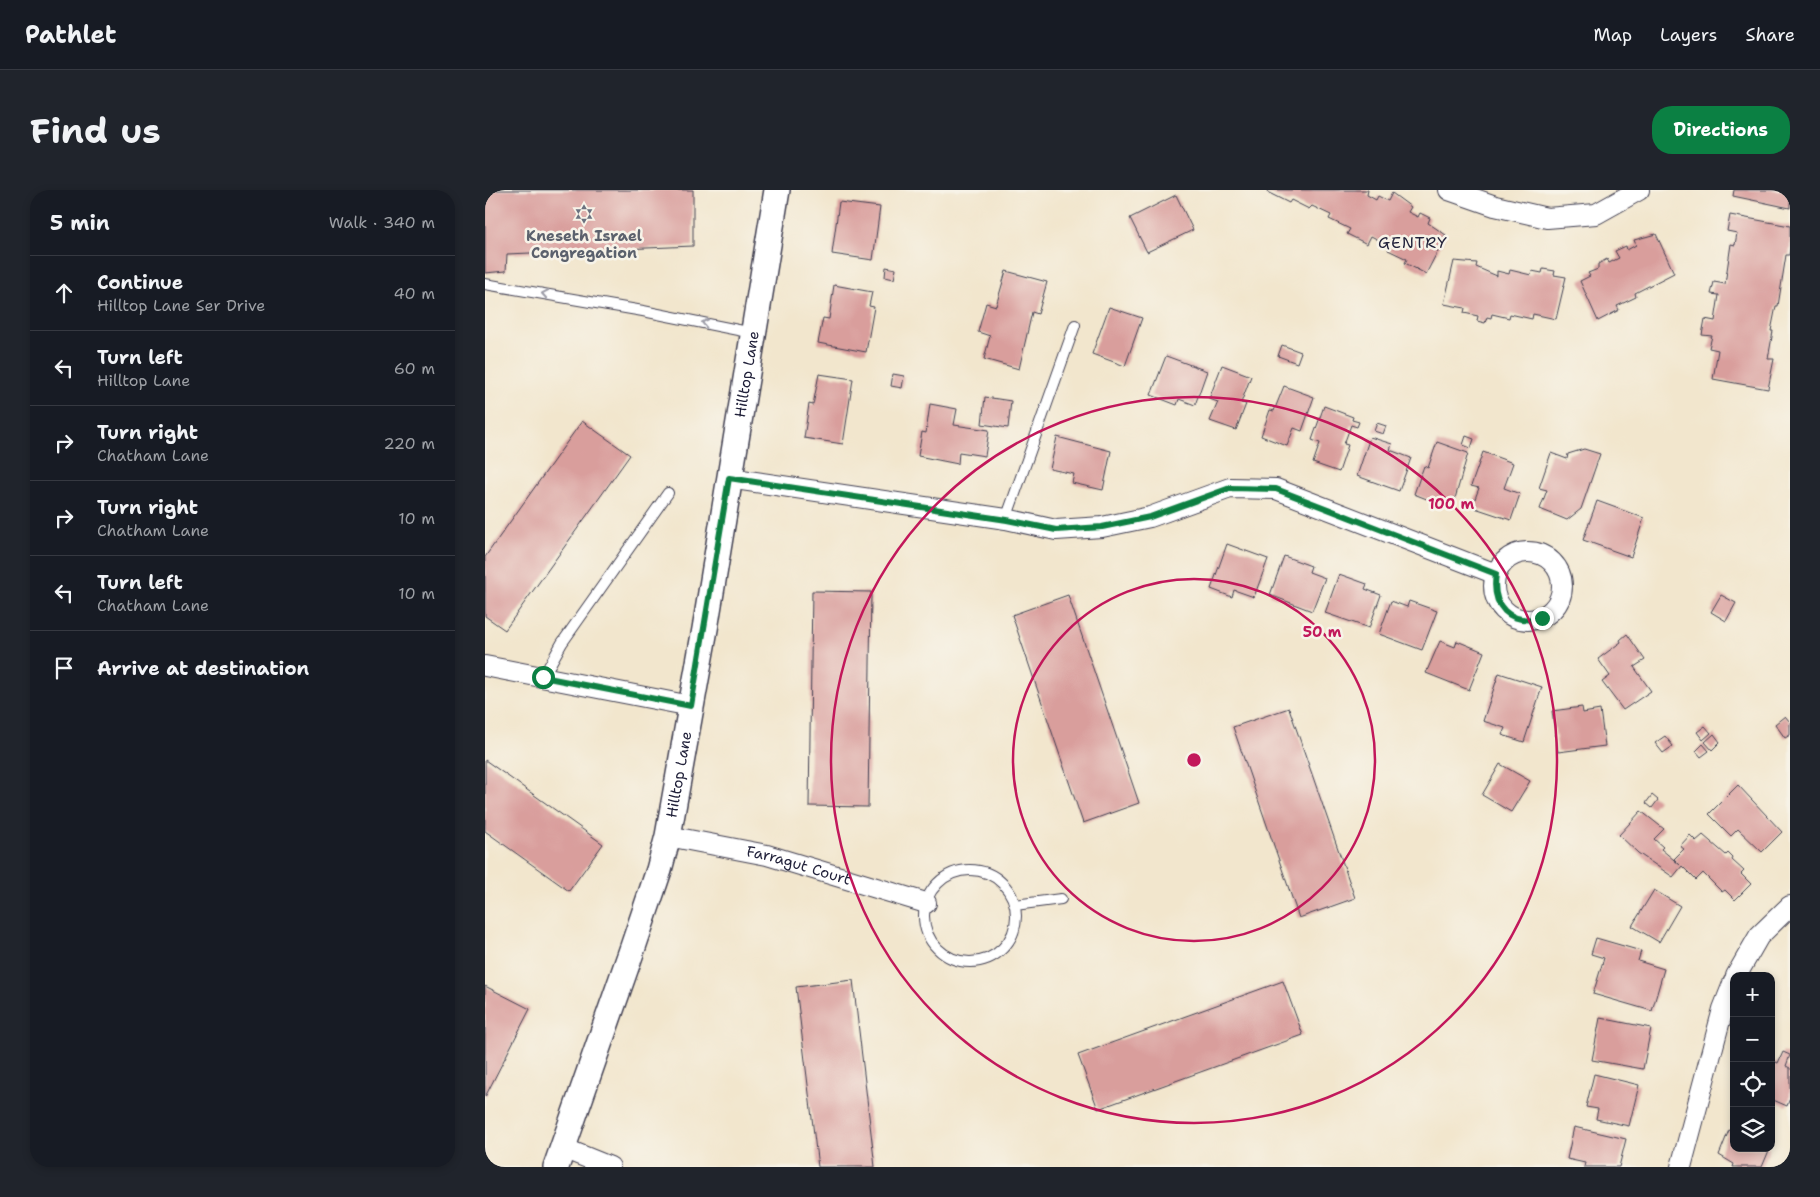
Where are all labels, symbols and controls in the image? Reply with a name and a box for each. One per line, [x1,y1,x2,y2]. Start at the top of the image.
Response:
text: Pathlet [25,19,116,51]
text: Map [1594,23,1632,47]
text: Layers [1660,23,1717,47]
text: Share [1745,23,1795,47]
button: Directions [1652,106,1790,154]
text: Find us [30,107,161,154]
synagogue icon: Kneseth Israel Congregation [573,203,595,225]
text: 5 min [50,209,110,237]
text: Walk · 340 m [329,212,435,233]
place label: Kneseth Israel Congregation [526,226,642,263]
district label: GENTRY [1378,232,1448,253]
text: Continue [97,270,183,295]
icon: ahead [50,279,78,307]
text: 40 m [393,283,435,304]
one-way arrow [541,290,550,300]
text: Hilltop Lane Ser Drive [97,295,265,316]
one-way arrow [701,319,710,329]
street label: Hilltop Lane [730,329,764,419]
text: Turn left [97,345,183,370]
icon: left [50,354,78,382]
text: 60 m [394,358,435,379]
text: Hilltop Lane [97,370,190,391]
text: Turn right [97,420,198,445]
icon: right [50,429,78,457]
text: 220 m [383,433,435,454]
text: Chatham Lane [97,445,209,466]
text: 100 m [1428,494,1474,514]
text: Turn right [97,495,198,520]
icon: right [50,504,78,532]
text: 10 m [398,508,435,529]
text: Chatham Lane [97,520,209,541]
text: Turn left [97,570,183,595]
icon: left [50,579,78,607]
text: 10 m [398,583,435,604]
text: Chatham Lane [97,595,209,616]
route end [1531,607,1554,630]
text: 50 m [1303,622,1342,642]
icon: arrive [50,654,78,682]
text: Arrive at destination [97,656,309,681]
route start [532,666,555,689]
street label: Hilltop Lane [661,730,697,819]
centre of rings [1185,751,1203,769]
street label: Farragut Court [745,841,853,890]
map controls [1730,972,1775,1152]
button: + [1730,972,1775,1017]
button: − [1730,1017,1775,1062]
button: locate [1730,1062,1775,1107]
button: layers [1730,1107,1775,1152]

